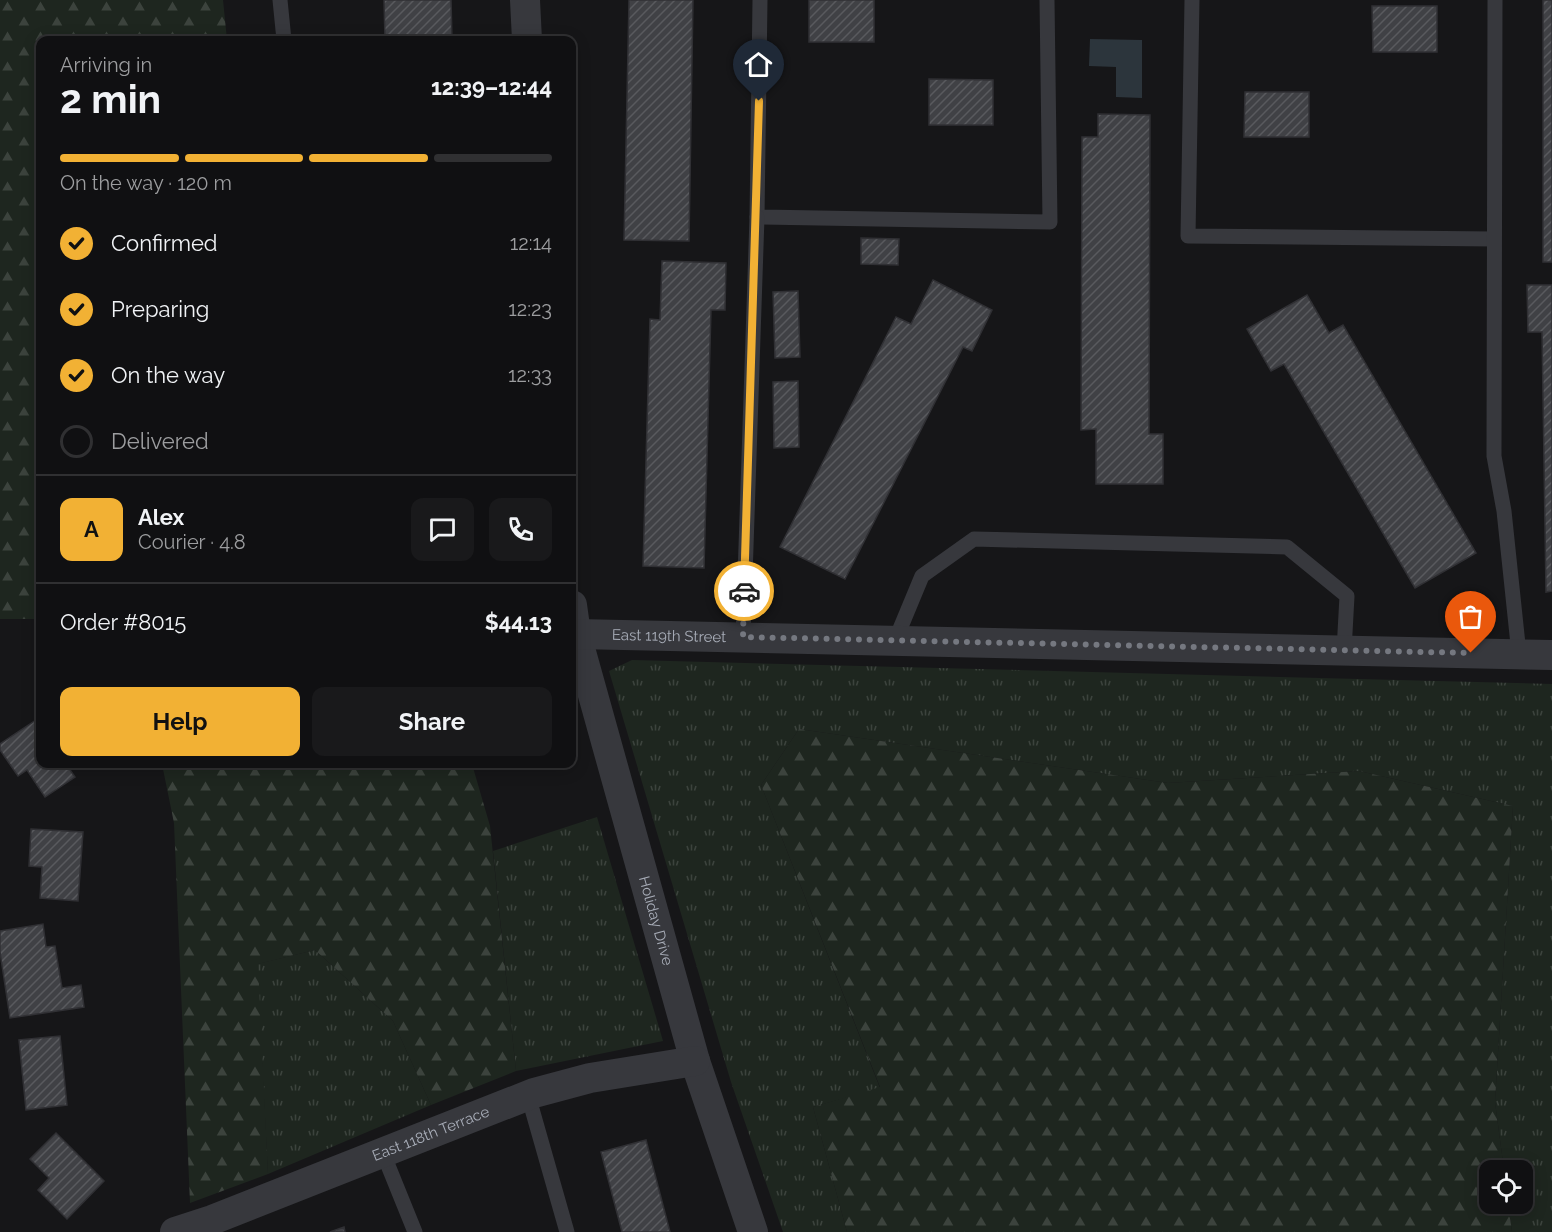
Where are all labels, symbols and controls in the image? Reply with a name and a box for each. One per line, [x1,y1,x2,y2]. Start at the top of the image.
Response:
pin [733,39,784,101]
icon: home [742,48,775,81]
text: Arriving in [60,53,152,77]
text: 12:39–12:44 [431,74,552,100]
text: 2 min [60,76,161,122]
text: On the way · 120 m [60,171,232,195]
icon: check [60,227,93,260]
text: Confirmed [111,230,218,256]
text: 12:14 [510,231,552,255]
icon: check [60,293,93,326]
text: Preparing [111,296,209,322]
text: 12:23 [508,297,552,321]
icon: check [60,359,93,392]
text: On the way [111,362,225,388]
text: 12:33 [508,363,552,387]
text: Delivered [111,428,209,454]
button: chat [411,498,474,561]
button: phone [489,498,552,561]
text: Alex [138,504,184,530]
text: A [84,516,99,542]
text: Courier · 4.8 [138,530,246,554]
courier [714,561,774,621]
icon: car [728,575,761,608]
pin [1445,591,1496,653]
icon: bag [1454,600,1487,633]
text: Order #8015 [60,609,186,635]
text: $44.13 [485,609,552,635]
street label: East 119th Street [612,626,726,646]
button: Help [60,687,300,756]
button: Share [312,687,552,756]
street label: Holiday Drive [635,874,677,968]
street label: East 118th Terrace [370,1102,492,1165]
map controls [1479,1160,1533,1214]
button: locate [1479,1160,1533,1214]

